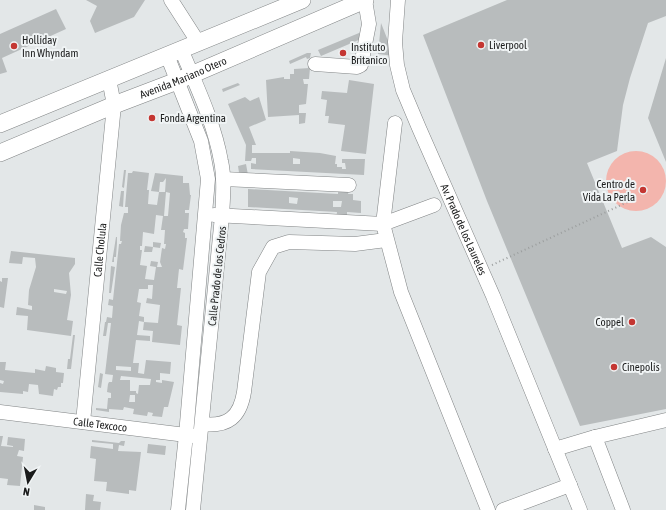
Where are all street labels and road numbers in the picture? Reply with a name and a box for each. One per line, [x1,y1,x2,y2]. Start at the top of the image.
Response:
street label: Avenida Mariano Otero [138,54,228,101]
street label: Av. Prado de los Laureles [438,182,489,277]
street label: Calle Cholula [91,222,108,277]
street label: Calle Prado de los Cedros [206,225,228,326]
street label: Calle Texcoco [73,415,128,434]

